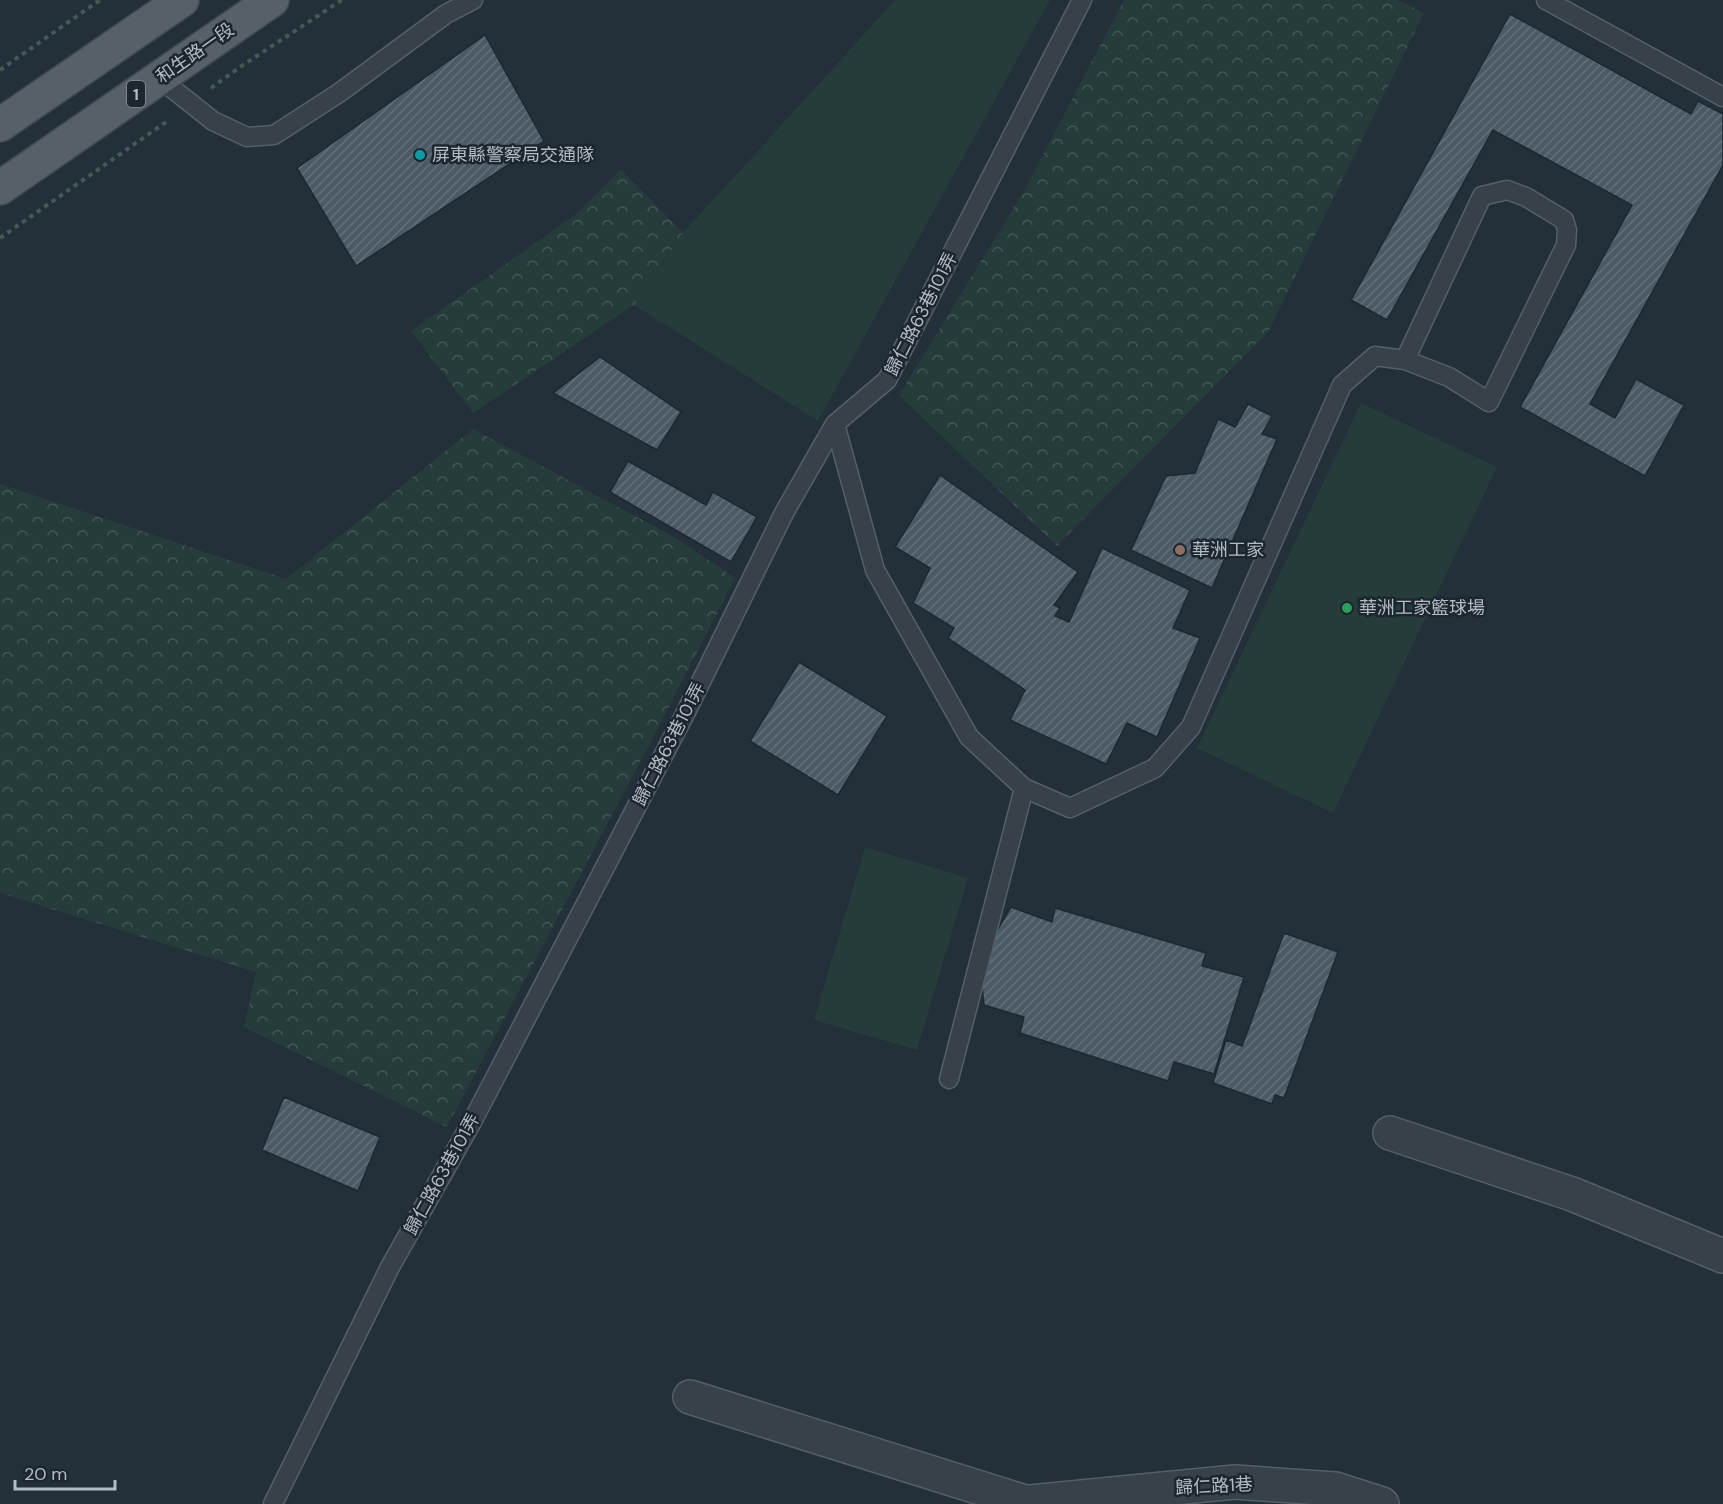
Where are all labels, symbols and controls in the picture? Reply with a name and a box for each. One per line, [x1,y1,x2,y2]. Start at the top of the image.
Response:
street label: 和生路一段 [151,17,239,89]
road number: 1 [127,81,145,107]
place label: 屏東縣警察局交通隊 [432,143,594,167]
marker: 屏東縣警察局交通隊 [413,148,427,162]
street label: 歸仁路63巷101弄 [880,248,962,380]
place label: 華洲工家 [1192,538,1264,562]
marker: 華洲工家 [1173,543,1187,557]
place label: 華洲工家籃球場 [1359,596,1485,620]
marker: 華洲工家籃球場 [1340,601,1354,615]
street label: 歸仁路63巷101弄 [628,678,710,810]
street label: 歸仁路63巷101弄 [399,1109,485,1239]
scale bar [15,1453,116,1491]
text: 20 m [24,1462,67,1486]
street label: 歸仁路1巷 [1175,1472,1253,1500]

